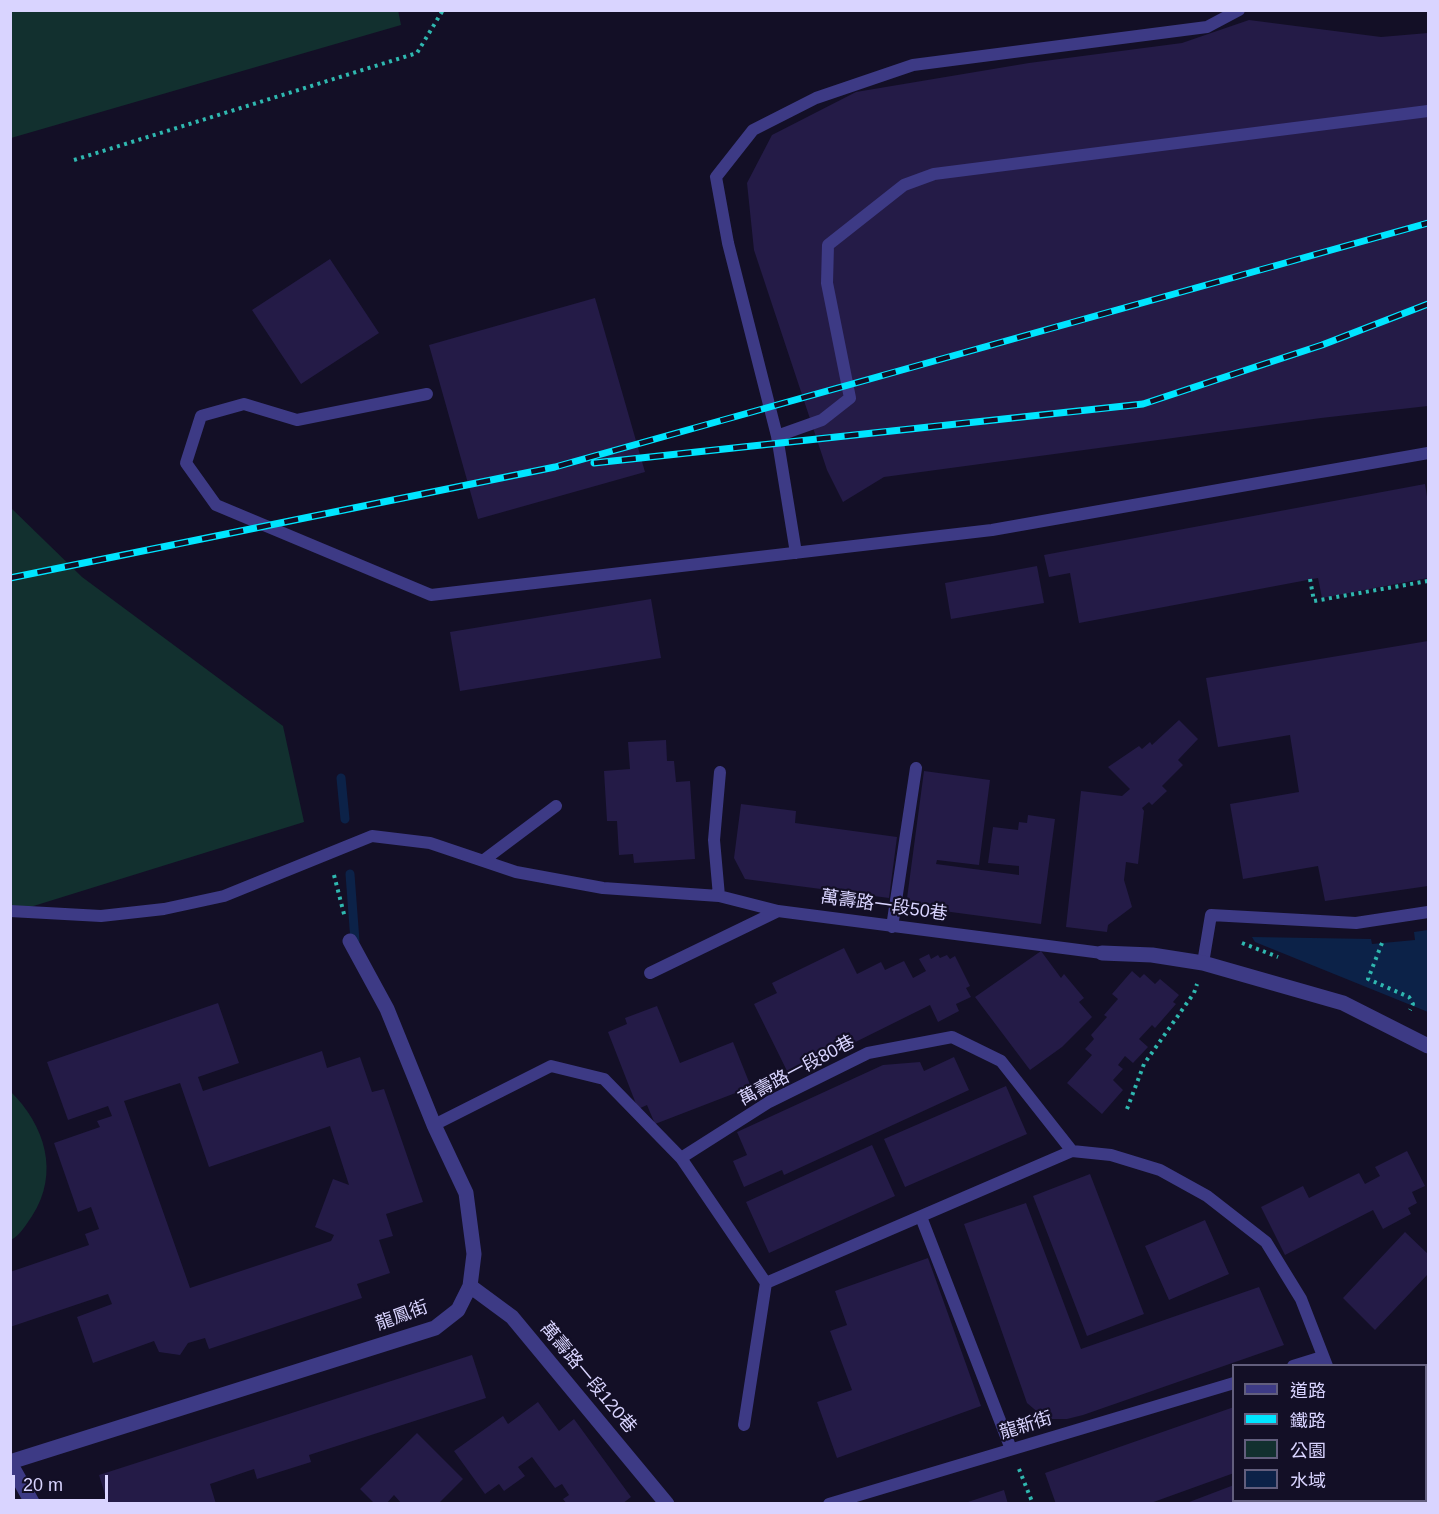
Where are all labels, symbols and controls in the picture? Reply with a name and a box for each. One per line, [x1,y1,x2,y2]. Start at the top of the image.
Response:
street label: 萬壽路一段50巷 [819,886,949,926]
street label: 萬壽路一段80巷 [735,1031,859,1111]
street label: 龍鳳街 [373,1297,431,1335]
street label: 萬壽路一段120巷 [535,1318,641,1438]
legend [1232,1364,1427,1502]
text: 道路 [1290,1381,1326,1401]
street label: 龍新街 [997,1408,1055,1444]
text: 鐵路 [1290,1411,1326,1431]
text: 公園 [1290,1441,1326,1461]
scale bar [15,1463,111,1501]
text: 水域 [1290,1471,1326,1491]
text: 20 m [23,1475,63,1495]

